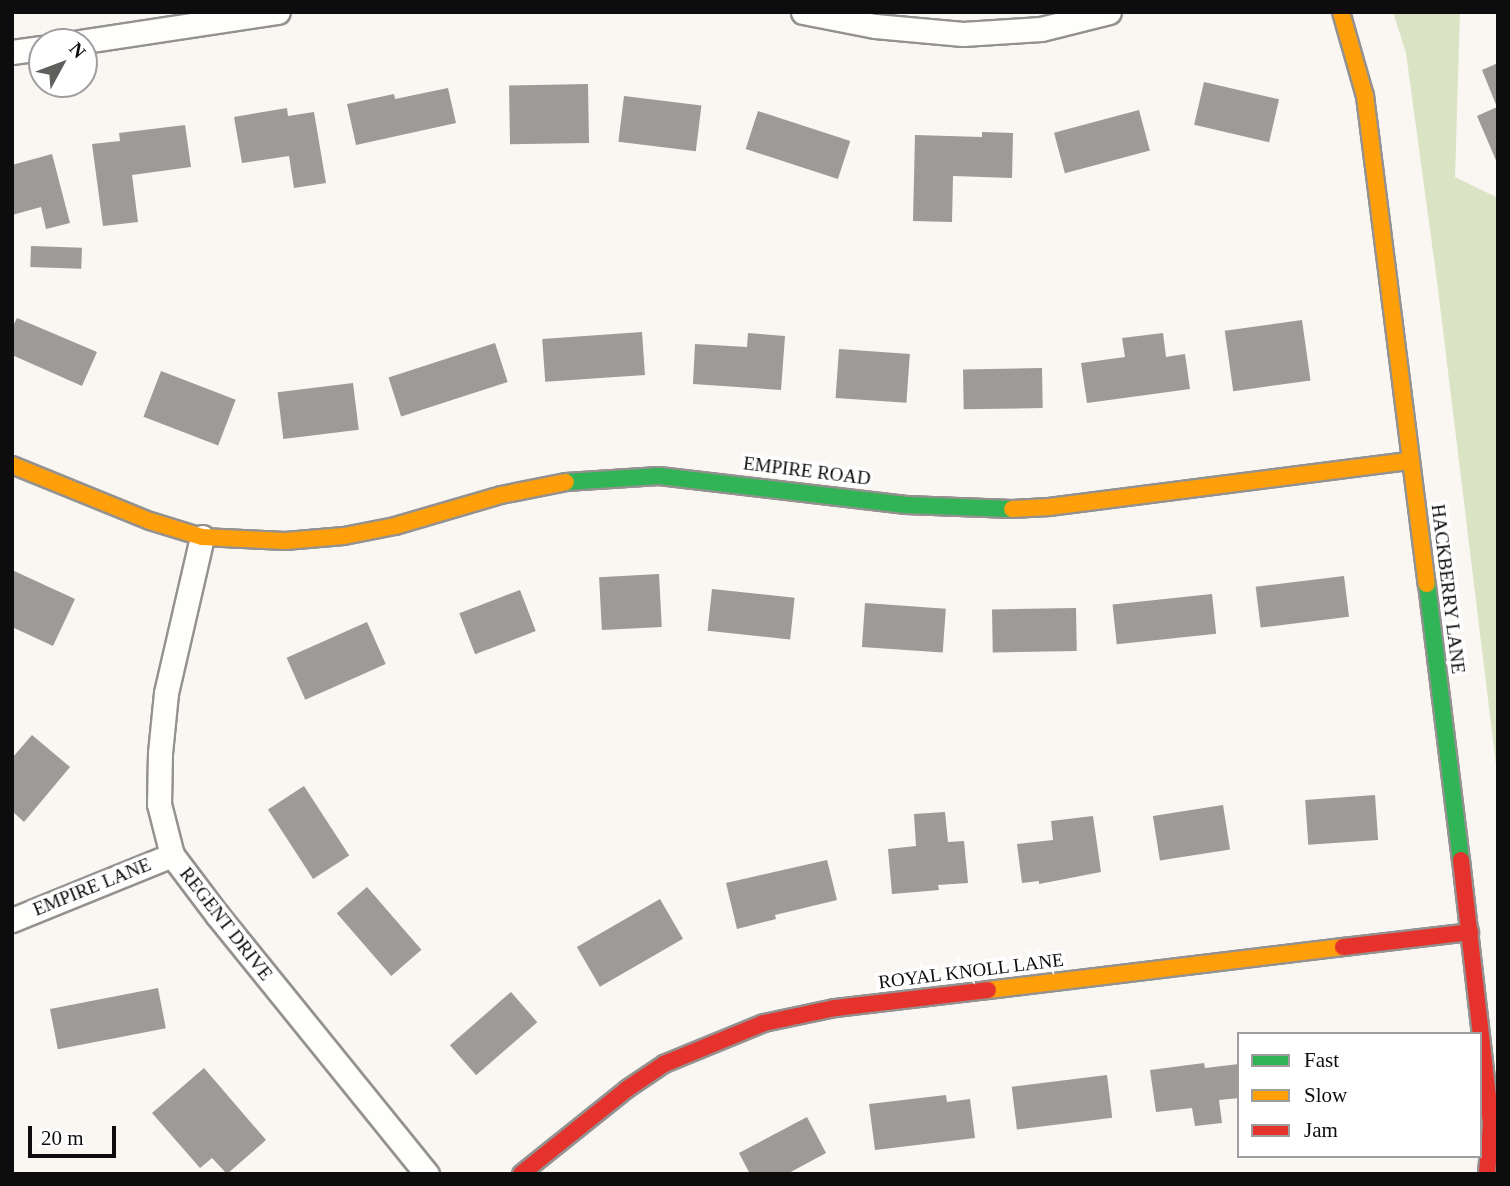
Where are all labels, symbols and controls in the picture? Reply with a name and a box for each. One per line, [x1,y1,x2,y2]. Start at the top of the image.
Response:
north arrow [28,28,98,98]
text: N [65,38,90,62]
street label: EMPIRE ROAD [742,452,872,490]
street label: HACKBERRY LANE [1426,502,1470,676]
street label: EMPIRE LANE [30,853,154,921]
street label: REGENT DRIVE [175,863,277,985]
street label: ROYAL KNOLL LANE [876,948,1066,994]
legend [1237,1032,1482,1158]
text: Fast [1304,1048,1339,1072]
text: Slow [1304,1083,1347,1107]
scale bar [32,1112,119,1156]
text: Jam [1304,1118,1338,1142]
text: 20 m [41,1126,84,1150]

